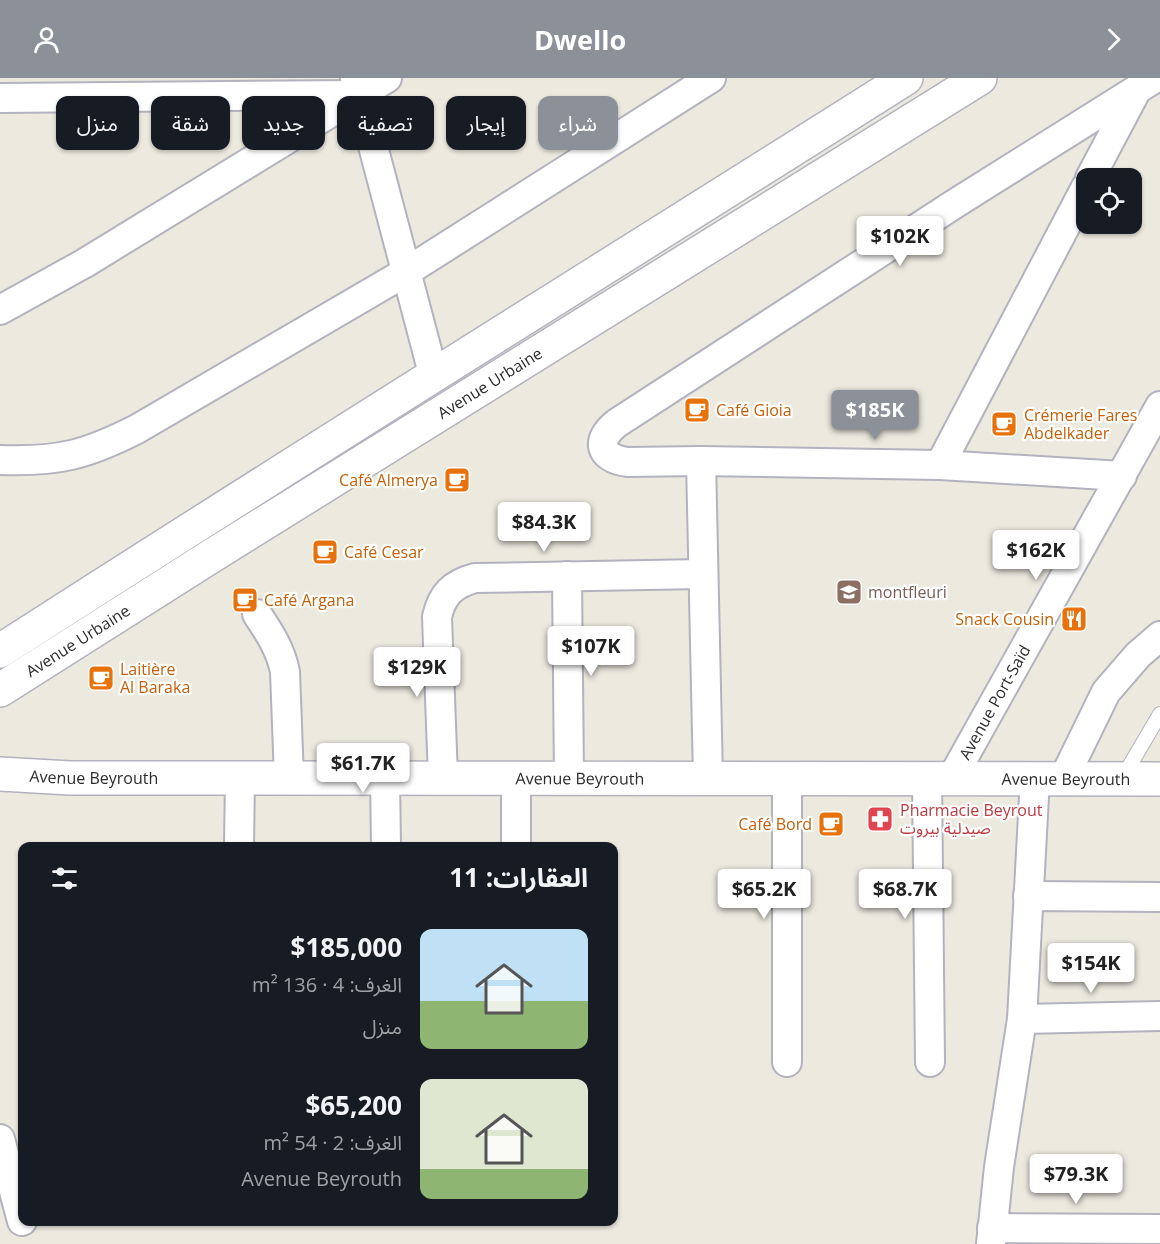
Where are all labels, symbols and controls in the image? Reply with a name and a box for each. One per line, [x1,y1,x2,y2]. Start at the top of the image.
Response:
text: Dwello [534,21,626,58]
icon: person [30,23,63,56]
icon: forward [1097,23,1130,56]
chip: منزل [56,96,139,150]
chip: شقة [151,96,230,150]
chip: جديد [242,96,325,150]
chip: تصفية [337,96,434,150]
chip: إيجار [446,96,526,150]
chip: شراء [538,96,618,150]
map controls [1076,168,1142,234]
button: locate [1076,168,1142,234]
pin: $102K [858,216,942,267]
text: $102K [870,222,930,249]
street label: Avenue Urbaine [433,342,546,424]
pin: $185K [833,390,917,441]
cafe icon: Café Gioia [682,395,712,425]
text: $185K [845,396,905,423]
place label: Café Gioia [716,399,792,421]
place label: Crémerie Fares Abdelkader [1024,404,1137,444]
cafe icon: Crémerie Fares Abdelkader [989,409,1019,439]
cafe icon: Café Almerya [442,465,472,495]
place label: Café Almerya [339,469,438,491]
pin: $84.3K [495,502,593,553]
text: $84.3K [512,508,576,535]
pin: $162K [994,530,1078,581]
text: $162K [1006,536,1066,563]
cafe icon: Café Cesar [310,537,340,567]
place label: Café Cesar [344,541,424,563]
school or university icon: montfleuri [834,577,864,607]
place label: montfleuri [868,581,947,603]
cafe icon: Café Argana [230,585,260,615]
place label: Café Argana [264,589,354,611]
street label: Avenue Urbaine [21,599,134,682]
restaurant icon: Snack Cousin [1059,604,1089,634]
place label: Snack Cousin [955,608,1054,630]
pin: $107K [549,626,633,677]
text: $107K [561,632,621,659]
street label: Avenue Port-Saïd [954,641,1035,763]
pin: $129K [375,647,459,698]
text: $129K [387,653,447,680]
place label: Laitière Al Baraka [120,658,190,698]
cafe icon: Laitière Al Baraka [86,663,116,693]
pin: $61.7K [314,743,412,794]
text: $61.7K [331,749,395,776]
street label: Avenue Beyrouth [29,765,158,789]
street label: Avenue Beyrouth [516,767,644,789]
street label: Avenue Beyrouth [1002,768,1130,790]
place label: Pharmacie Beyrout صيدلية بيروت [900,799,1043,839]
pharmacy icon: Pharmacie Beyrout صيدلية بيروت [865,804,895,834]
cafe icon: Café Bord [816,809,846,839]
place label: Café Bord [738,813,812,835]
text: العقارات: 11 [449,859,588,895]
icon: filters [48,862,81,895]
pin: $65.2K [715,869,813,920]
pin: $68.7K [856,869,954,920]
text: $65.2K [732,875,796,902]
text: $68.7K [873,875,937,902]
text: $185,000 [291,929,402,965]
pin: $154K [1049,943,1133,994]
text: $154K [1061,949,1121,976]
icon: home [468,953,540,1025]
text: الغرف: 4 · 136 m² [252,971,402,998]
text: منزل [363,1013,402,1040]
text: $65,200 [305,1087,402,1123]
icon: home [468,1103,540,1175]
text: الغرف: 2 · 54 m² [264,1129,402,1156]
pin: $79.3K [1027,1154,1125,1205]
text: $79.3K [1044,1160,1108,1187]
text: Avenue Beyrouth [241,1165,402,1192]

